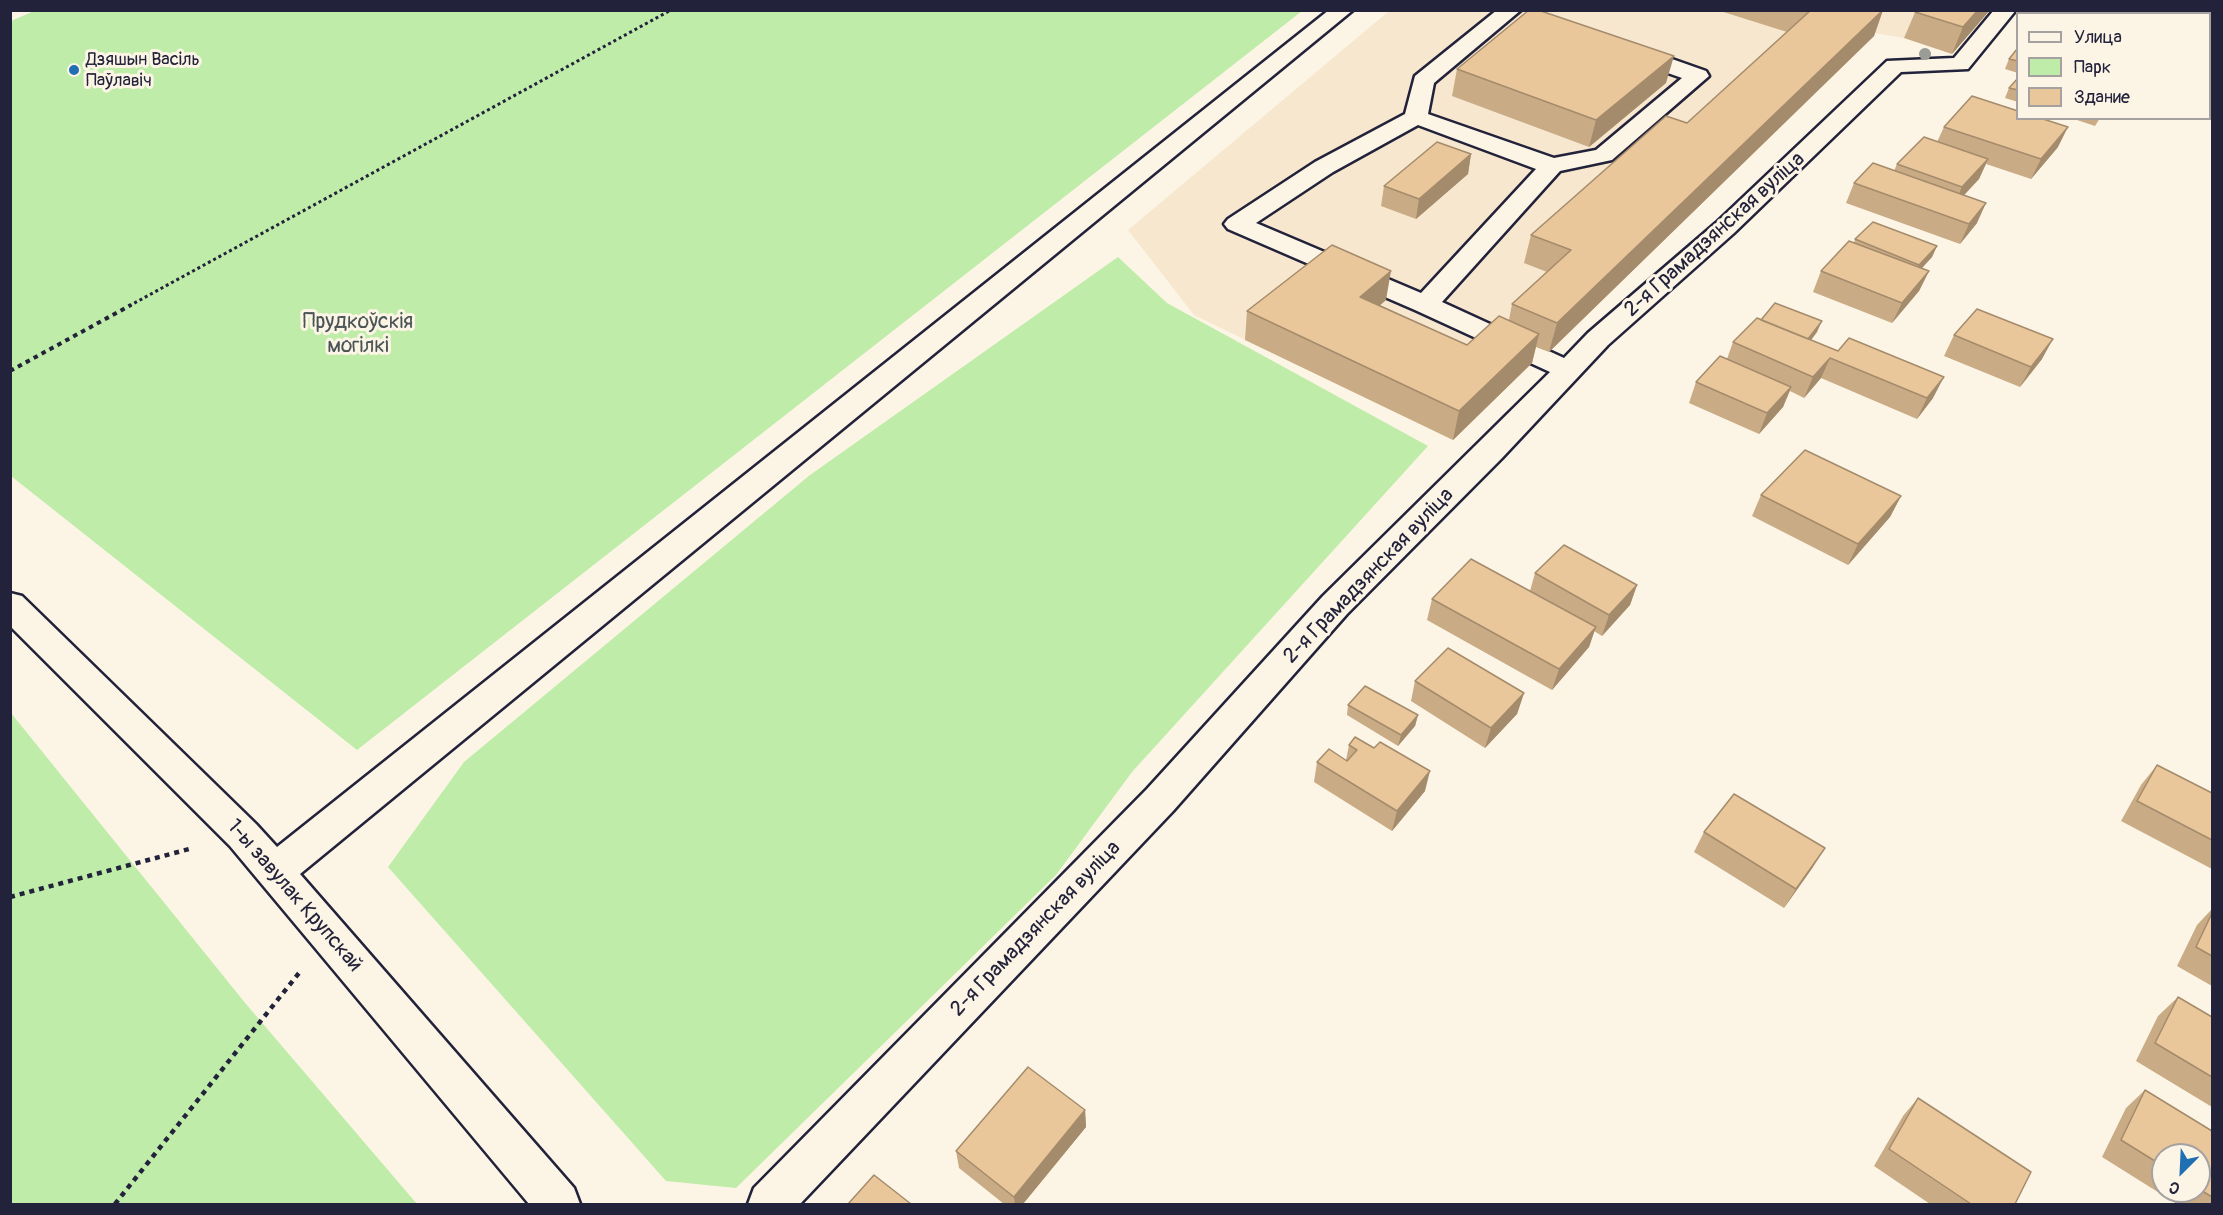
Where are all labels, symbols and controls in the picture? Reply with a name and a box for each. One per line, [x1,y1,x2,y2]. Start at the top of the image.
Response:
legend [2016,12,2211,120]
text: Улица [2074,26,2122,49]
place label: Дзяшын Васіль Паўлавіч [86,49,200,92]
text: Парк [2074,56,2111,79]
marker: Дзяшын Васіль Паўлавіч [67,63,81,77]
text: Здание [2074,86,2130,109]
street label: 2-я Грамадзянская вуліца [1620,147,1810,323]
park label: Прудкоўскія могілкі [303,310,413,360]
street label: 2-я Грамадзянская вуліца [1279,483,1459,669]
street label: 1-ы завулак Крупскай [221,815,367,977]
street label: 2-я Грамадзянская вуліца [946,836,1126,1022]
north arrow [2151,1143,2211,1203]
text: С [2166,1176,2183,1199]

